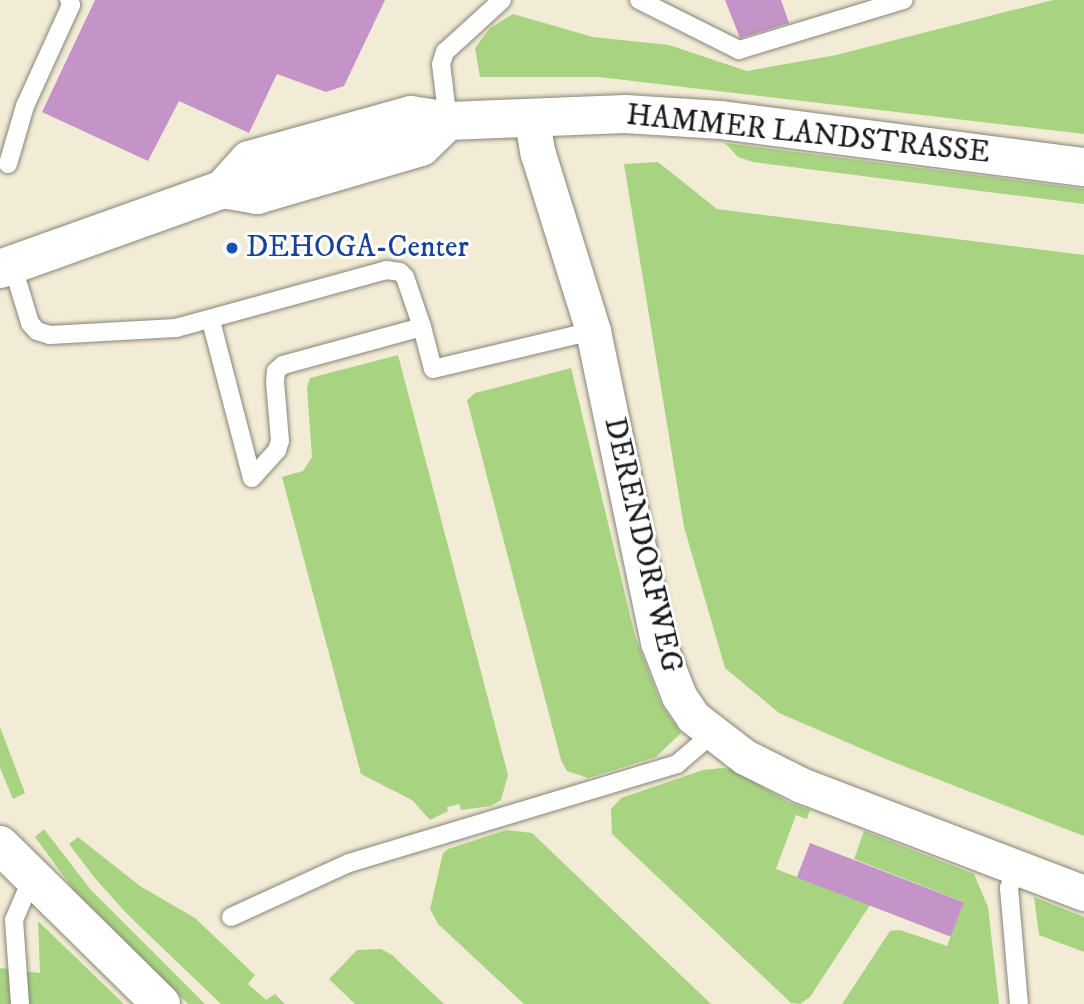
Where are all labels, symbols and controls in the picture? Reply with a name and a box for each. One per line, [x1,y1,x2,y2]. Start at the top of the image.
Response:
street label: HAMMER LANDSTRASSE [625,98,991,172]
place label: DEHOGA-Center [246,230,469,266]
marker: DEHOGA-Center [224,240,240,256]
street label: DERENDORFWEG [595,414,689,676]

